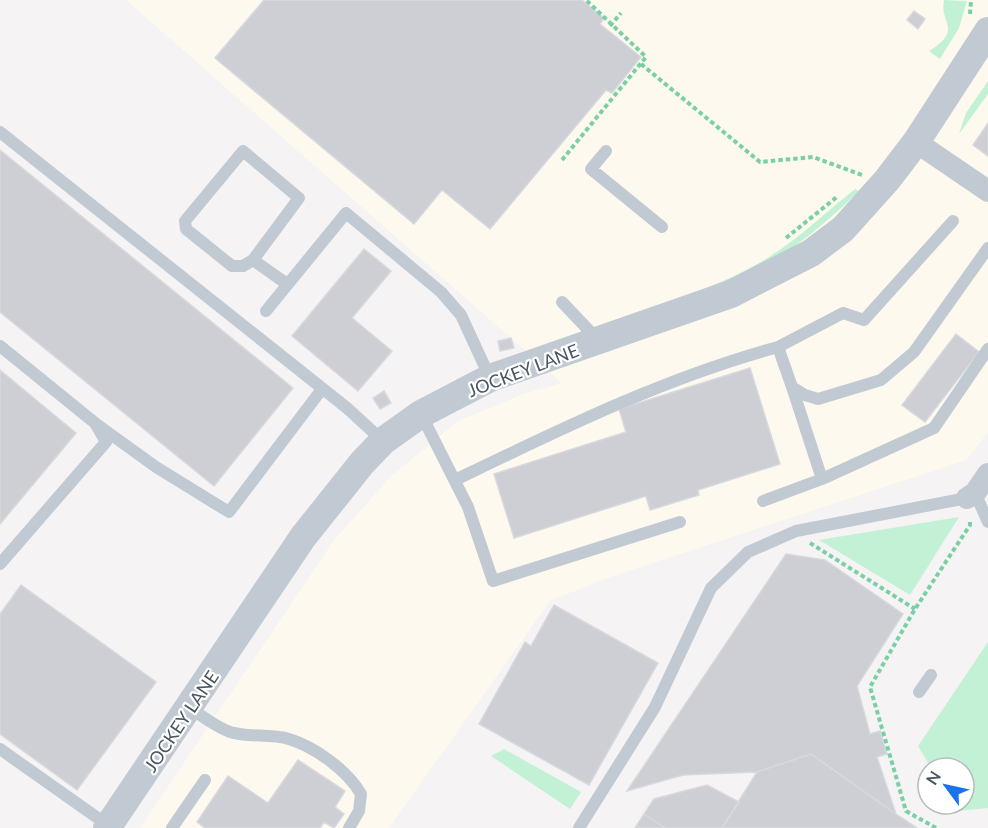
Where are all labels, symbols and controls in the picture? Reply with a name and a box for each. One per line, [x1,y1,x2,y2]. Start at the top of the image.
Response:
street label: JOCKEY LANE [464,339,582,401]
street label: JOCKEY LANE [139,666,223,776]
north arrow [916,756,976,816]
text: N [922,767,944,788]

